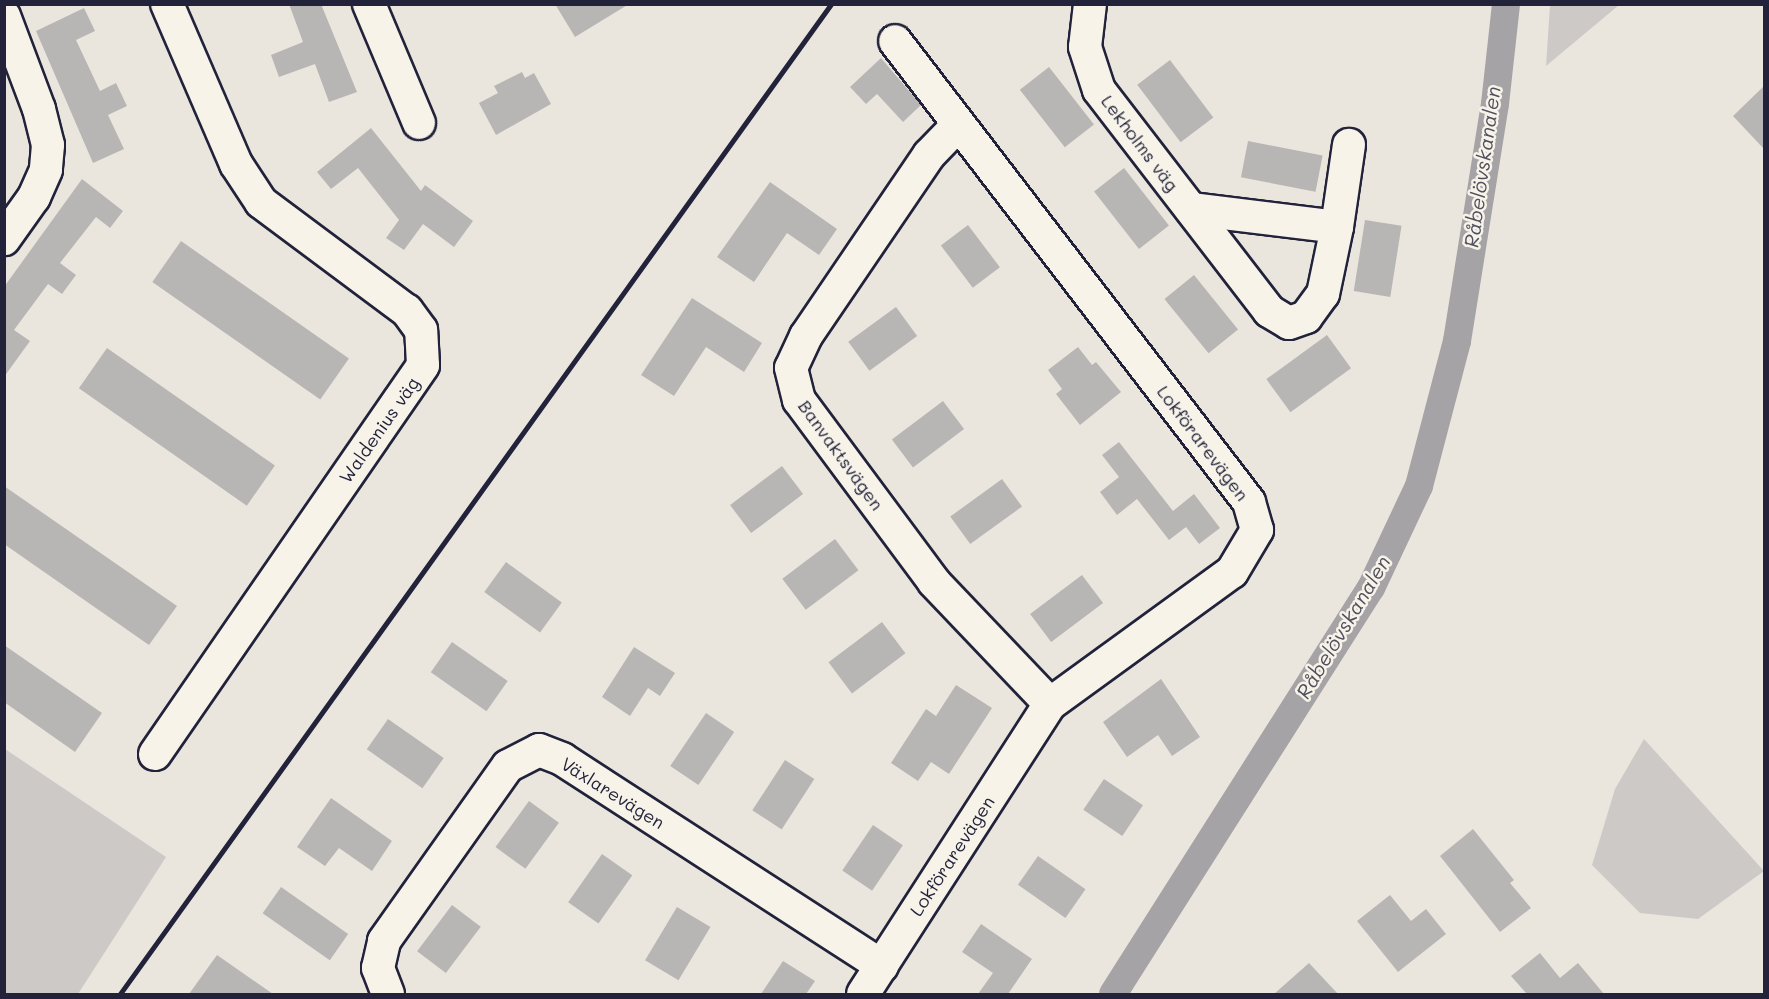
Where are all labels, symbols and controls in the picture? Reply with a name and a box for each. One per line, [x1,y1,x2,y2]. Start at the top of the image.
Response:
water label: Råbelövskanalen [1459,85,1505,249]
street label: Lekholms väg [1097,91,1183,195]
street label: Waldenius väg [334,373,424,487]
street label: Lokförarevägen [1153,381,1253,505]
street label: Banvaktsvägen [794,396,888,514]
water label: Råbelövskanalen [1291,551,1395,703]
street label: Växlarevägen [557,753,669,833]
street label: Lokförarevägen [905,792,999,920]

